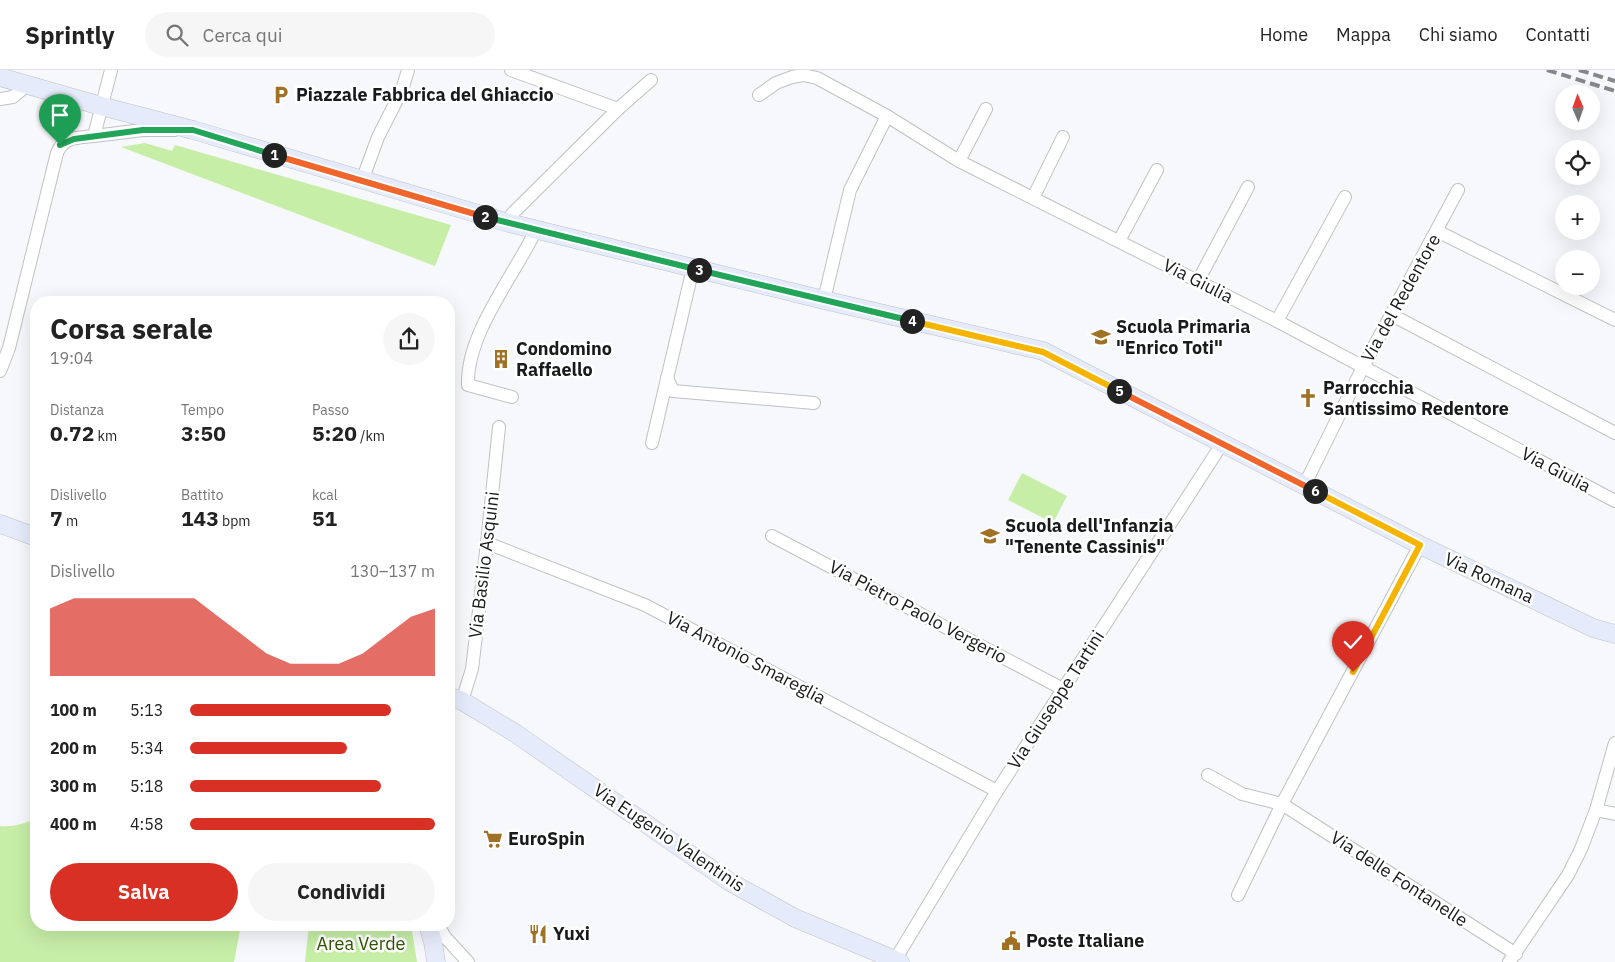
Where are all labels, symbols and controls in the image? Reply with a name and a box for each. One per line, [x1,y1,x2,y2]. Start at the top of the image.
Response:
search box [145,12,495,57]
text: Sprintly [25,19,115,51]
icon: search [163,21,191,49]
text: Cerca qui [203,23,282,47]
text: Home [1260,23,1308,46]
text: Mappa [1336,23,1391,46]
text: Chi siamo [1419,23,1498,46]
text: Contatti [1526,23,1590,46]
place label: Piazzale Fabbrica del Ghiaccio [296,83,554,106]
parking icon: Piazzale Fabbrica del Ghiaccio [270,84,292,106]
north arrow [1555,85,1600,130]
map controls [1555,85,1600,295]
pin [39,94,81,145]
icon: arrive [46,101,74,129]
button: locate [1555,140,1600,185]
pin: 1 [262,142,286,168]
text: 1 [270,146,279,164]
button: + [1555,195,1600,240]
pin: 2 [472,204,498,230]
text: 2 [481,208,490,226]
street label: Via del Redentore [1356,229,1445,366]
button: − [1555,250,1600,295]
street label: Via Giulia [1159,253,1237,308]
pin: 3 [686,258,712,282]
text: 3 [695,261,704,279]
pin: 4 [900,308,924,334]
text: Corsa serale [50,310,213,347]
text: 4 [908,312,917,330]
button: share [383,313,435,365]
place label: Scuola Primaria "Enrico Toti" [1116,315,1250,359]
school or university icon: Scuola Primaria "Enrico Toti" [1090,326,1112,348]
place label: Condomino Raffaello [516,337,612,381]
text: 19:04 [50,348,93,368]
building icon: Condomino Raffaello [490,348,512,370]
place label: Parrocchia Santissimo Redentore [1323,376,1509,420]
pin: 5 [1106,378,1132,404]
text: 5 [1115,382,1124,400]
church icon: Parrocchia Santissimo Redentore [1297,387,1319,409]
text: Distanza [50,401,104,419]
text: Tempo [181,401,224,419]
text: Passo [312,401,349,419]
text: 0.72 [50,419,94,447]
text: 3:50 [181,419,226,447]
text: 5:20 [312,419,357,447]
text: km [94,427,117,445]
text: /km [357,427,385,445]
street label: Via Giulia [1517,442,1595,498]
pin: 6 [1302,478,1328,504]
text: 6 [1311,482,1320,500]
text: Dislivello [50,486,107,504]
text: Battito [181,486,224,504]
text: kcal [312,486,337,504]
street label: Via Basilio Asquini [463,490,504,640]
text: 7 [50,504,63,532]
text: 143 [181,504,219,532]
text: 51 [312,504,337,532]
text: m [63,512,78,530]
text: bpm [219,512,251,530]
place label: Scuola dell'Infanzia "Tenente Cassinis" [1005,514,1174,558]
school or university icon: Scuola dell'Infanzia "Tenente Cassinis" [979,525,1001,547]
street label: Via Romana [1441,547,1538,608]
street label: Via Pietro Paolo Vergerio [825,555,1011,668]
text: Dislivello [50,561,115,581]
text: 130–137 m [350,561,435,581]
street label: Via Antonio Smareglia [663,606,830,709]
pin [1332,621,1374,672]
street label: Via Giuseppe Tartini [1002,626,1109,774]
icon: check [1339,628,1367,656]
text: 100 m [50,700,97,720]
text: 5:13 [130,700,163,720]
text: 200 m [50,738,97,758]
text: 5:34 [130,738,163,758]
text: 300 m [50,776,97,796]
text: 5:18 [130,776,163,796]
street label: Via Eugenio Valentinis [589,778,749,897]
text: 400 m [50,814,97,834]
text: 4:58 [130,814,163,834]
street label: Via delle Fontanelle [1326,826,1472,932]
place label: EuroSpin [508,827,585,850]
supermarket icon: EuroSpin [482,828,504,850]
button: Salva [50,863,238,921]
button: Condividi [248,863,435,921]
place label: Yuxi [553,922,590,945]
restaurant icon: Yuxi [527,923,549,945]
place label: Poste Italiane [1026,929,1144,952]
public building icon: Poste Italiane [1000,930,1022,952]
park label: Area Verde [317,932,406,955]

